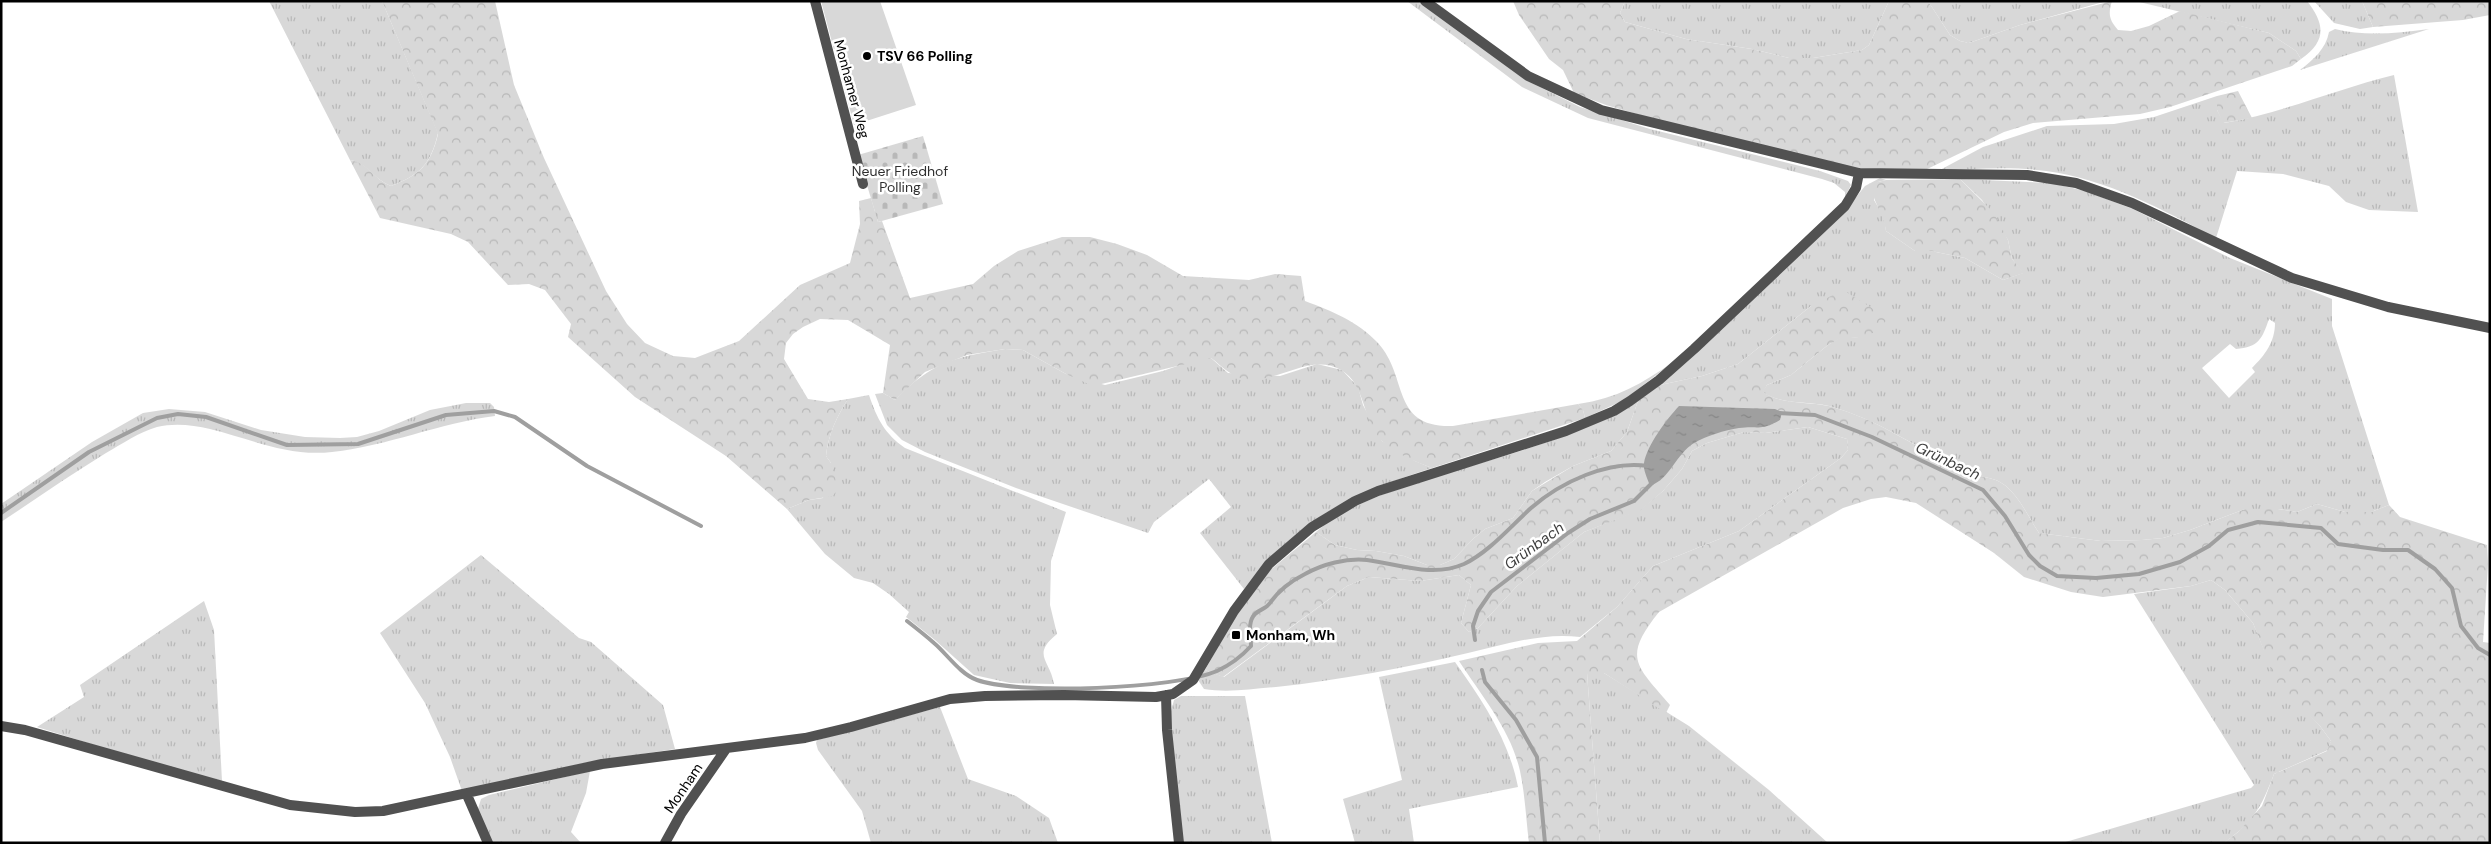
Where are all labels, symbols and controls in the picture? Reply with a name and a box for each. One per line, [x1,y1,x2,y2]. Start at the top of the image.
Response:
street label: Monhamer Weg [830,38,874,141]
place label: TSV 66 Polling [877,47,973,65]
marker: TSV 66 Polling [861,50,873,62]
park label: Neuer Friedhof Polling [852,162,948,196]
water label: Grünbach [1912,437,1984,485]
water label: Grünbach [1500,517,1568,574]
place label: Monham, Wh [1246,626,1335,644]
marker: Monham, Wh [1230,629,1242,641]
street label: Monham [660,760,706,816]

